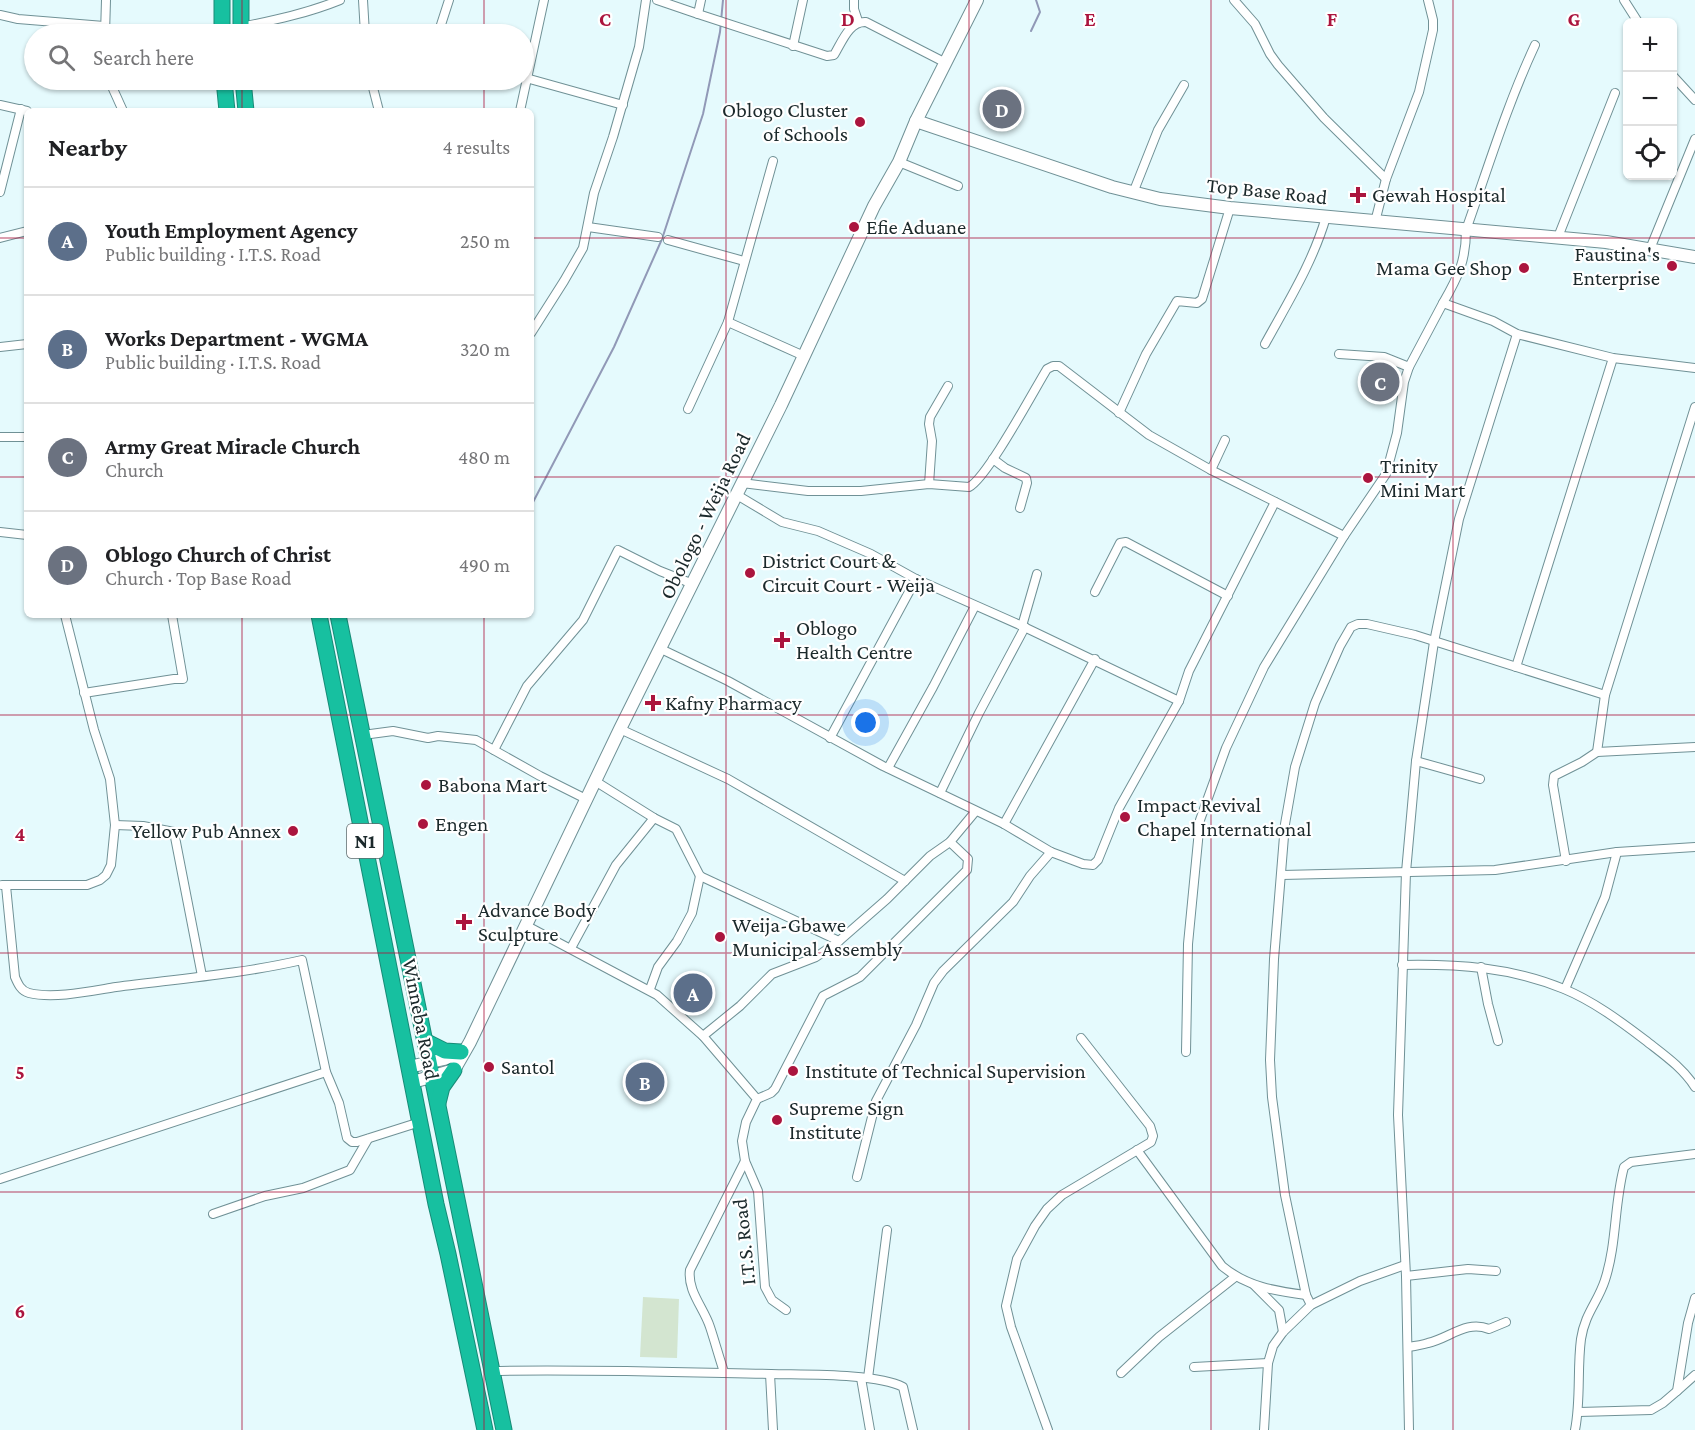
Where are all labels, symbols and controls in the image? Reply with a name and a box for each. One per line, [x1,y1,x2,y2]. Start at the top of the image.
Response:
text: C [599,8,611,30]
text: D [841,8,855,30]
text: E [1084,8,1096,30]
text: F [1327,8,1338,30]
text: G [1568,8,1581,30]
map controls [1623,18,1677,180]
button: + [1623,18,1677,72]
search box [24,24,534,90]
icon: search [45,41,78,74]
text: Search here [93,45,194,70]
button: − [1623,72,1677,126]
pin: D [982,86,1022,132]
place label: Oblogo Cluster of Schools [722,98,849,146]
marker: Oblogo Cluster of Schools [853,115,867,129]
button: locate [1623,126,1677,180]
text: Nearby [48,133,127,162]
text: 4 results [443,136,510,158]
street label: Top Base Road [1205,173,1329,209]
place label: Gewah Hospital [1372,183,1506,207]
marker: Gewah Hospital [1349,186,1367,204]
place label: Efie Aduane [866,215,966,239]
text: Youth Employment Agency [105,218,357,243]
marker: Efie Aduane [847,220,861,234]
text: A [62,230,73,252]
text: 250 m [460,230,510,252]
place label: Faustina's Enterprise [1572,242,1660,290]
text: Public building · I.T.S. Road [105,243,321,265]
place label: Mama Gee Shop [1376,256,1512,280]
marker: Faustina's Enterprise [1665,259,1679,273]
marker: Mama Gee Shop [1517,261,1531,275]
text: Works Department - WGMA [105,326,368,351]
text: B [62,338,73,360]
text: 320 m [460,338,510,360]
text: Public building · I.T.S. Road [105,351,321,373]
pin: C [1360,360,1400,404]
street label: Obologo - Weija Road [654,429,756,603]
text: Army Great Miracle Church [105,434,360,459]
text: C [61,446,74,468]
text: 480 m [458,446,510,468]
place label: Trinity Mini Mart [1380,454,1466,502]
text: Church [105,459,164,481]
marker: Trinity Mini Mart [1361,471,1375,485]
text: Oblogo Church of Christ [105,542,331,567]
place label: District Court & Circuit Court - Weija [762,549,935,597]
text: D [61,554,74,576]
text: 490 m [459,554,510,576]
marker: District Court & Circuit Court - Weija [743,566,757,580]
text: Church · Top Base Road [105,567,291,589]
place label: Oblogo Health Centre [796,616,912,664]
marker: Oblogo Health Centre [773,631,791,649]
place label: Kafny Pharmacy [665,691,802,715]
marker: Kafny Pharmacy [646,696,660,710]
your location [851,708,880,737]
place label: Babona Mart [438,773,548,797]
marker: Babona Mart [419,778,433,792]
place label: Impact Revival Chapel International [1137,793,1312,841]
marker: Impact Revival Chapel International [1118,810,1132,824]
place label: Engen [435,812,488,836]
marker: Engen [416,817,430,831]
place label: Yellow Pub Annex [132,819,281,843]
text: 4 [15,823,26,845]
marker: Yellow Pub Annex [286,824,300,838]
road number: N1 [347,824,383,858]
place label: Advance Body Sculpture [478,898,596,946]
marker: Advance Body Sculpture [455,913,473,931]
place label: Weija-Gbawe Municipal Assembly [732,913,903,961]
marker: Weija-Gbawe Municipal Assembly [713,930,727,944]
street label: Winneba Road [397,956,445,1082]
pin: A [674,970,712,1016]
place label: Santol [501,1055,555,1079]
place label: Institute of Technical Supervision [805,1059,1086,1083]
marker: Santol [482,1060,496,1074]
pin: B [626,1060,664,1104]
text: 5 [15,1061,25,1083]
marker: Institute of Technical Supervision [786,1064,800,1078]
place label: Supreme Sign Institute [789,1096,904,1144]
marker: Supreme Sign Institute [770,1113,784,1127]
street label: I.T.S. Road [728,1197,760,1287]
text: 6 [15,1300,25,1322]

